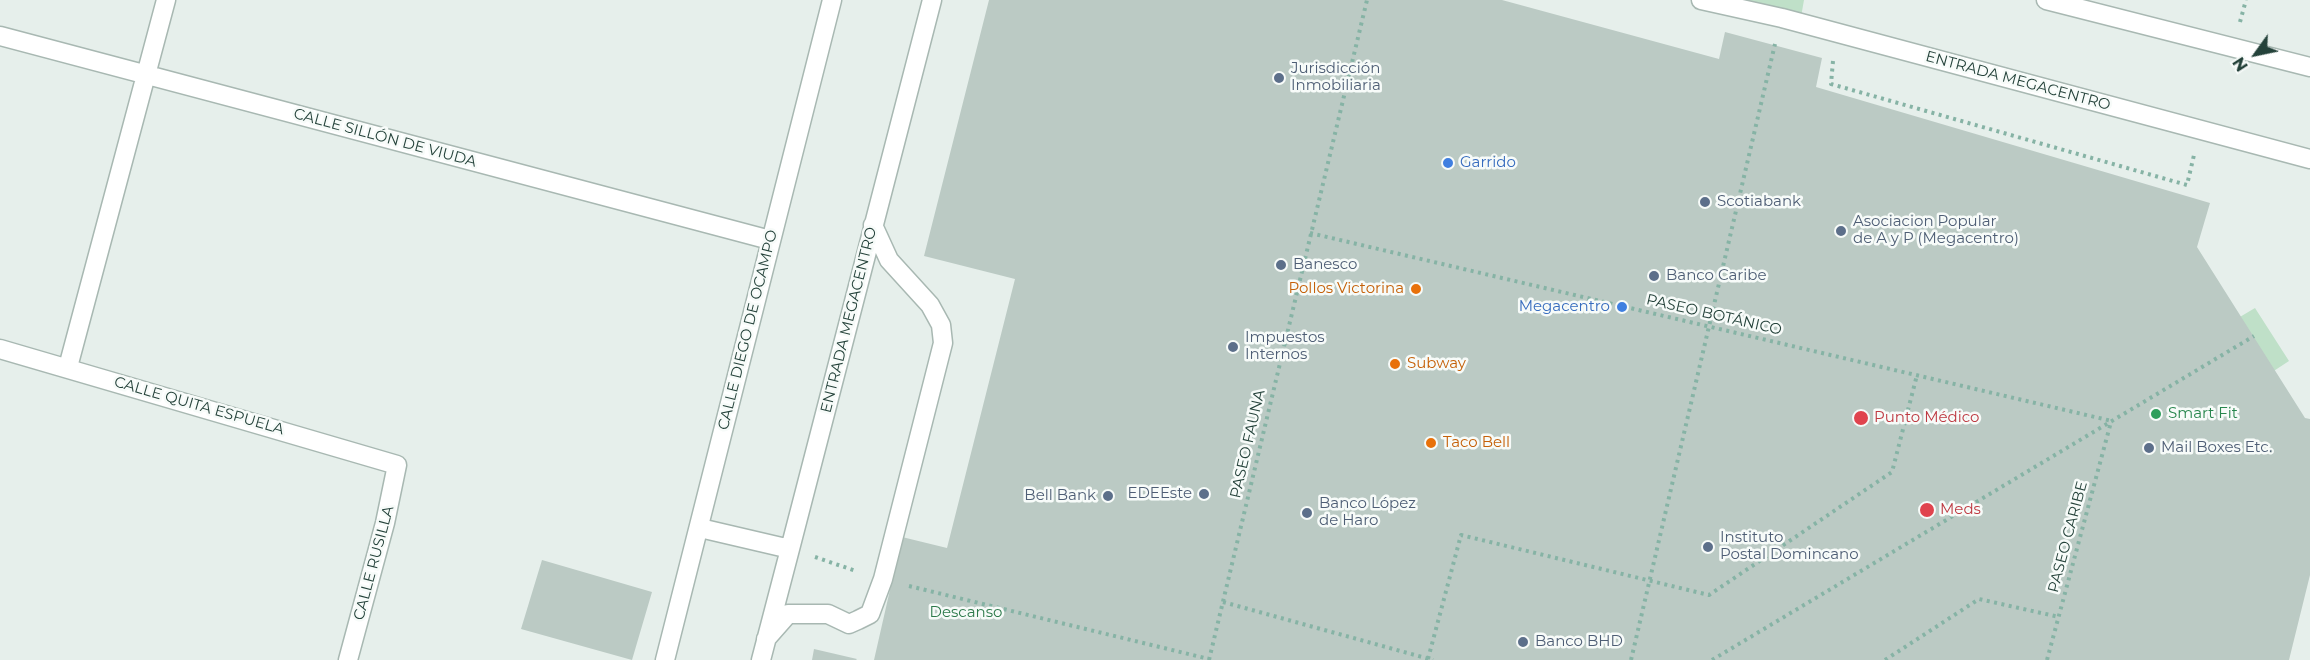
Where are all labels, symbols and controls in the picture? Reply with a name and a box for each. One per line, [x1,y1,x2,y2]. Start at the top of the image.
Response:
north arrow [2226,24,2286,84]
street label: ENTRADA MEGACENTRO [1924,48,2112,114]
text: N [2229,53,2252,75]
place label: Jurisdicción Inmobiliaria [1291,60,1381,95]
marker: Jurisdicción Inmobiliaria [1272,71,1286,85]
street label: CALLE SILLÓN DE VIUDA [292,105,478,171]
place label: Garrido [1460,154,1516,172]
marker: Garrido [1441,156,1455,170]
place label: Scotiabank [1717,193,1801,211]
marker: Scotiabank [1698,195,1712,209]
place label: Asociacion Popular de A y P (Megacentro) [1853,213,2019,248]
marker: Asociacion Popular de A y P (Megacentro) [1834,224,1848,238]
street label: ENTRADA MEGACENTRO [817,225,881,415]
street label: CALLE DIEGO DE OCAMPO [714,228,782,432]
place label: Banesco [1293,256,1357,274]
marker: Banesco [1274,258,1288,272]
place label: Banco Caribe [1666,267,1766,285]
marker: Banco Caribe [1647,269,1661,283]
place label: Pollos Victorina [1288,280,1404,298]
marker: Pollos Victorina [1409,282,1423,296]
street label: PASEO BOTÁNICO [1644,291,1784,339]
place label: Megacentro [1519,298,1610,316]
marker: Megacentro [1615,300,1629,314]
place label: Impuestos Internos [1245,329,1325,364]
marker: Impuestos Internos [1226,340,1240,354]
place label: Subway [1407,355,1466,373]
marker: Subway [1388,357,1402,371]
street label: CALLE QUITA ESPUELA [112,373,286,439]
street label: PASEO FAUNA [1227,388,1269,500]
place label: Smart Fit [2168,405,2238,423]
marker: Smart Fit [2149,407,2163,421]
marker: Punto Médico [1852,409,1870,427]
place label: Punto Médico [1874,409,1979,427]
place label: Taco Bell [1443,434,1510,452]
marker: Taco Bell [1424,436,1438,450]
place label: Mail Boxes Etc. [2161,439,2272,457]
marker: Mail Boxes Etc. [2142,441,2156,455]
street label: PASEO CARIBE [2044,479,2092,595]
place label: EDEEste [1127,485,1192,503]
place label: Bell Bank [1024,487,1096,505]
marker: EDEEste [1197,487,1211,501]
marker: Bell Bank [1101,489,1115,503]
place label: Banco López de Haro [1319,495,1416,530]
marker: Meds [1918,501,1936,519]
place label: Meds [1940,501,1981,519]
street label: CALLE RUSILLA [350,504,398,622]
marker: Banco López de Haro [1300,506,1314,520]
place label: Instituto Postal Domincano [1720,529,1859,564]
marker: Instituto Postal Domincano [1701,540,1715,554]
park label: Descanso [930,604,1002,622]
place label: Banco BHD [1535,633,1623,651]
marker: Banco BHD [1516,635,1530,649]

